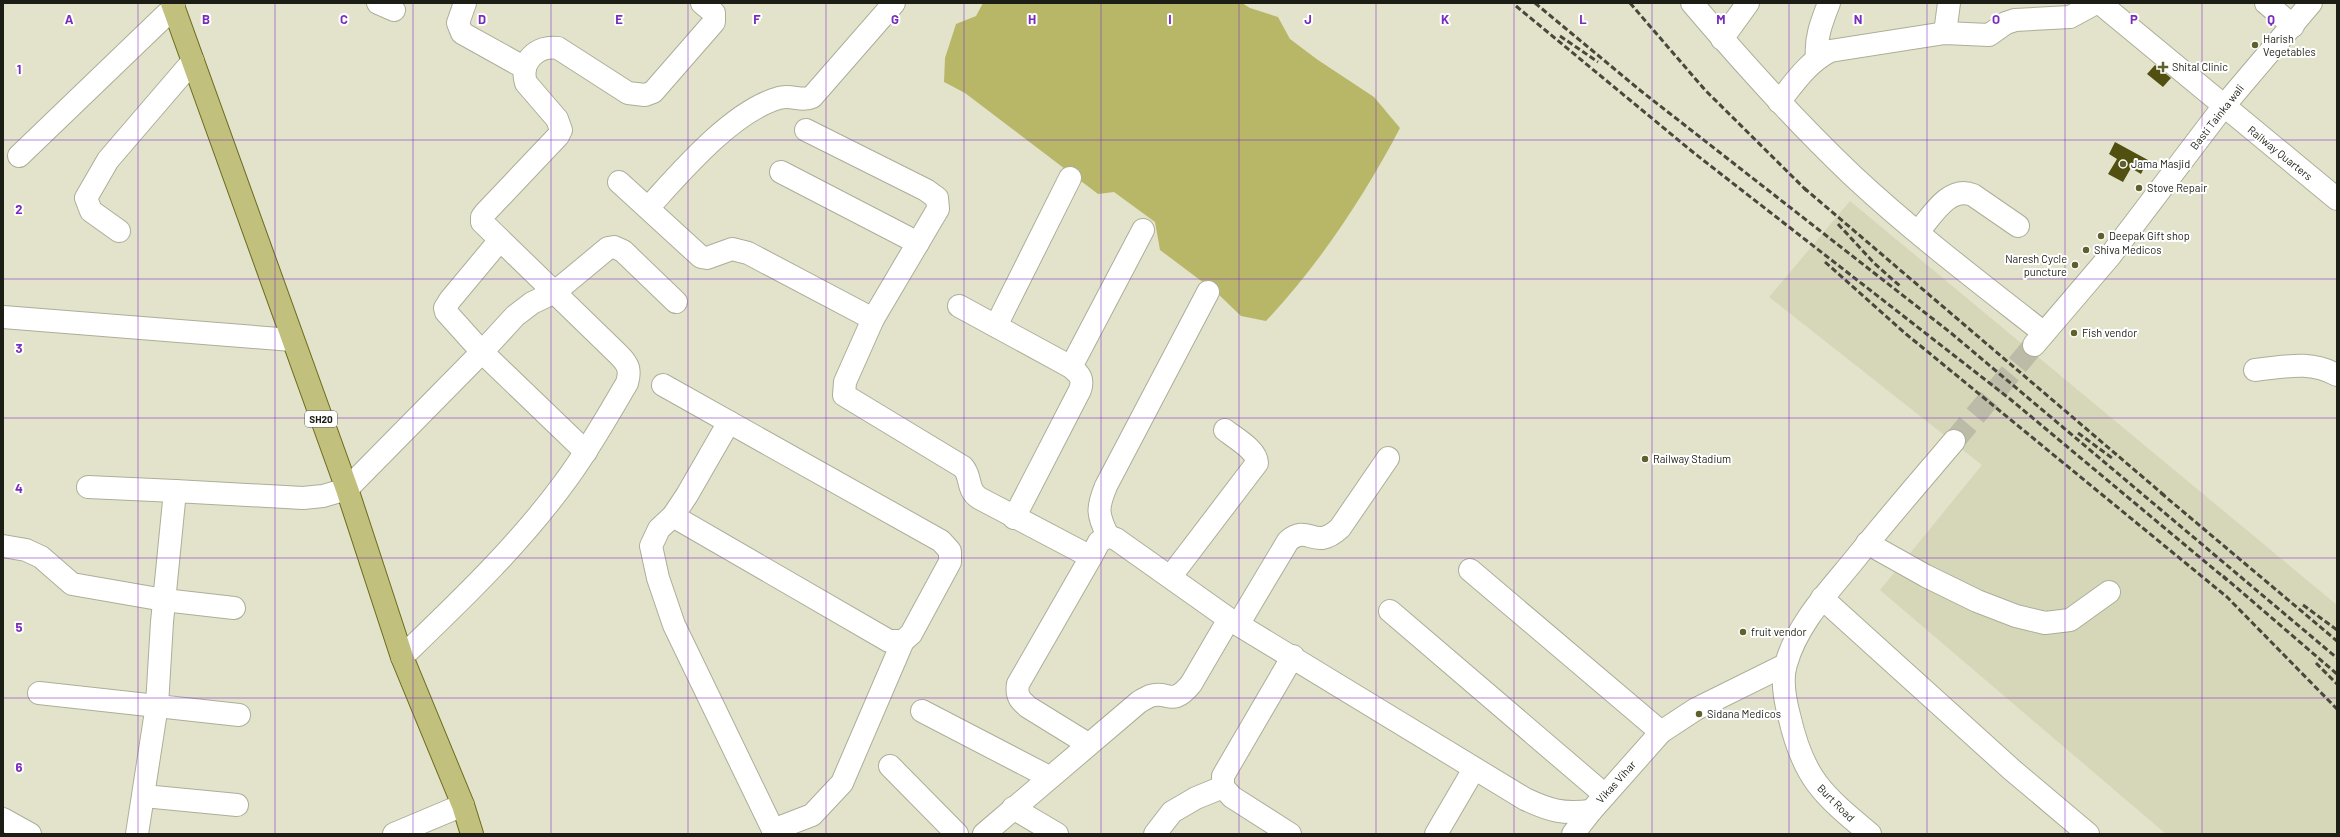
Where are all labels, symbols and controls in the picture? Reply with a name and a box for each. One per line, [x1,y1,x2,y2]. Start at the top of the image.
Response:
text: A [65,11,74,27]
text: B [202,11,210,27]
text: C [340,11,348,27]
text: D [478,11,486,27]
text: E [615,11,623,27]
text: F [753,11,761,27]
text: G [891,11,899,27]
text: H [1028,11,1036,27]
text: I [1168,11,1172,27]
text: J [1304,11,1312,27]
text: K [1441,11,1449,27]
text: L [1579,11,1587,27]
text: M [1716,11,1726,27]
text: N [1854,11,1862,27]
text: O [1992,11,2000,27]
text: P [2130,11,2138,27]
text: Q [2267,11,2275,27]
place label: Harish Vegetables [2263,32,2316,58]
marker: Harish Vegetables [2250,40,2260,50]
place label: Shital Clinic [2172,60,2228,73]
text: 1 [17,61,21,77]
marker: Shital Clinic [2157,61,2169,73]
street label: Basti Tainka wali [2187,81,2246,152]
street label: Railway Quarters [2245,123,2315,183]
place label: Jama Masjid [2131,157,2190,170]
marker: Jama Masjid [2118,159,2128,169]
place label: Stove Repair [2147,181,2207,194]
marker: Stove Repair [2134,183,2144,193]
text: 2 [15,201,23,217]
place label: Deepak Gift shop [2109,229,2190,242]
marker: Deepak Gift shop [2096,231,2106,241]
place label: Shiva Medicos [2094,243,2162,256]
marker: Shiva Medicos [2081,245,2091,255]
place label: Naresh Cycle puncture [2005,252,2067,278]
marker: Naresh Cycle puncture [2070,260,2080,270]
place label: Fish vendor [2082,326,2137,339]
marker: Fish vendor [2069,328,2079,338]
text: 3 [15,340,23,356]
road number: SH20 [305,411,337,427]
place label: Railway Stadium [1653,452,1731,465]
marker: Railway Stadium [1640,454,1650,464]
text: 4 [15,480,23,496]
text: 5 [15,619,23,635]
place label: fruit vendor [1751,625,1807,638]
marker: fruit vendor [1738,627,1748,637]
place label: Sidana Medicos [1707,707,1781,720]
marker: Sidana Medicos [1694,709,1704,719]
street label: Vikas Vihar [1593,758,1638,806]
text: 6 [16,759,23,775]
street label: Burt Road [1815,781,1858,824]

